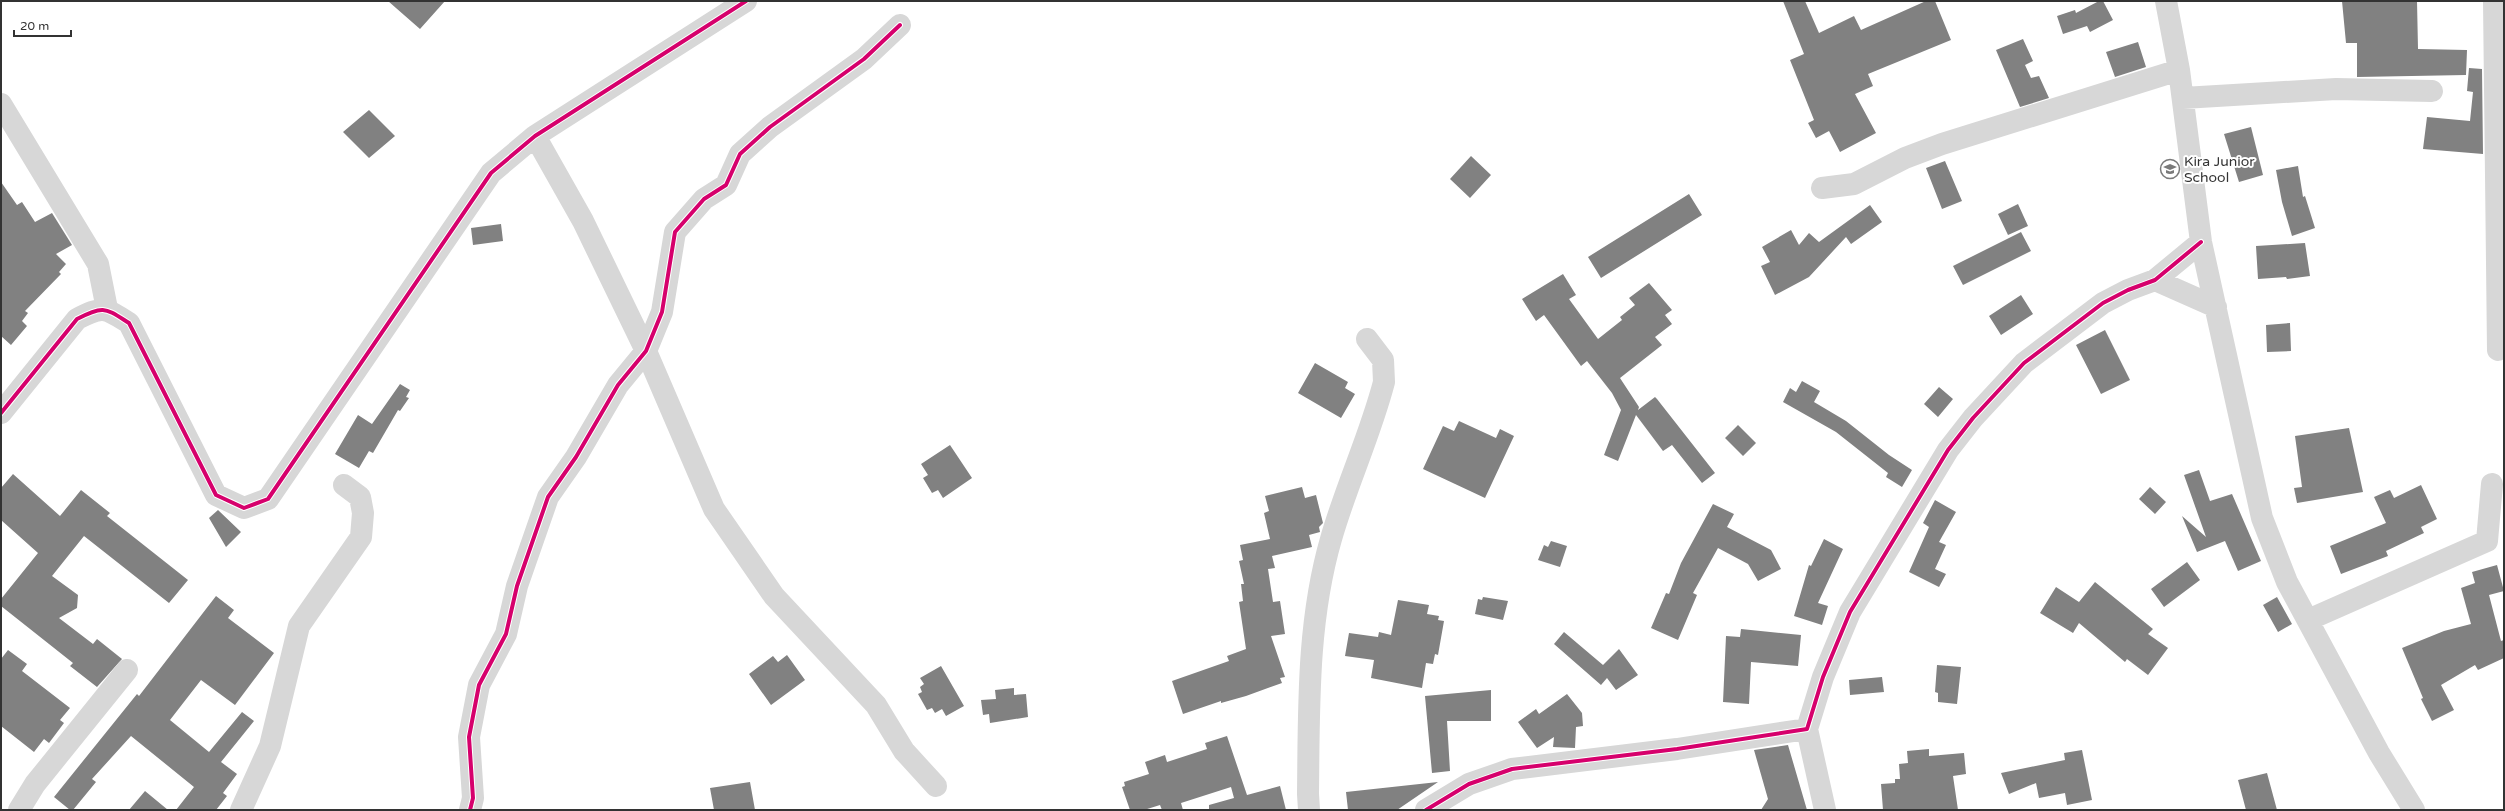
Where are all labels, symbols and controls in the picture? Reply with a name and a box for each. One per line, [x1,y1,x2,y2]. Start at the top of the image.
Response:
scale bar [14,12,71,38]
text: 20 m [20,19,49,33]
place label: Kira Junior School [2184,153,2255,186]
school or university icon: Kira Junior School [2159,158,2181,180]

